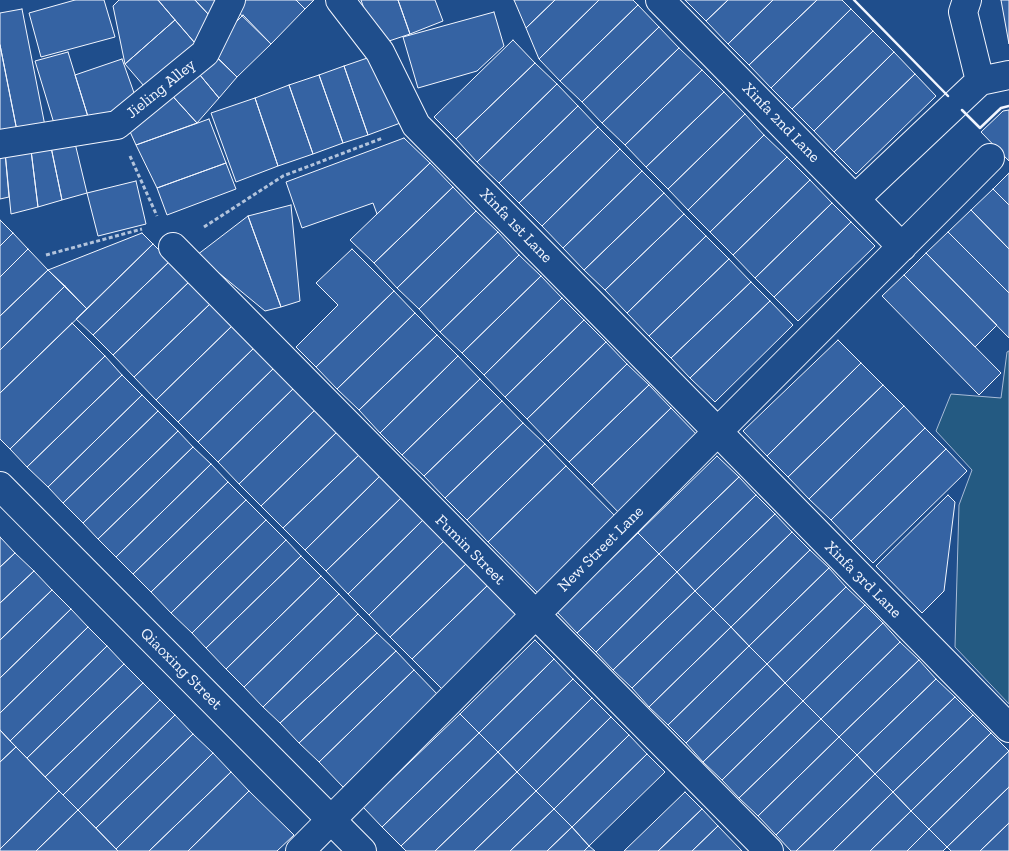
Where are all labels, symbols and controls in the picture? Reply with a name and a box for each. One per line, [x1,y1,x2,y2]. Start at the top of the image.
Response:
street label: Jieling Alley [122,55,200,123]
street label: Xinfa 2nd Lane [738,79,824,167]
street label: Xinfa 1st Lane [476,185,556,267]
street label: New Street Lane [554,502,648,596]
street label: Fumin Street [431,511,509,589]
street label: Xinfa 3rd Lane [821,538,905,622]
street label: Qiaoxing Street [136,624,226,714]

